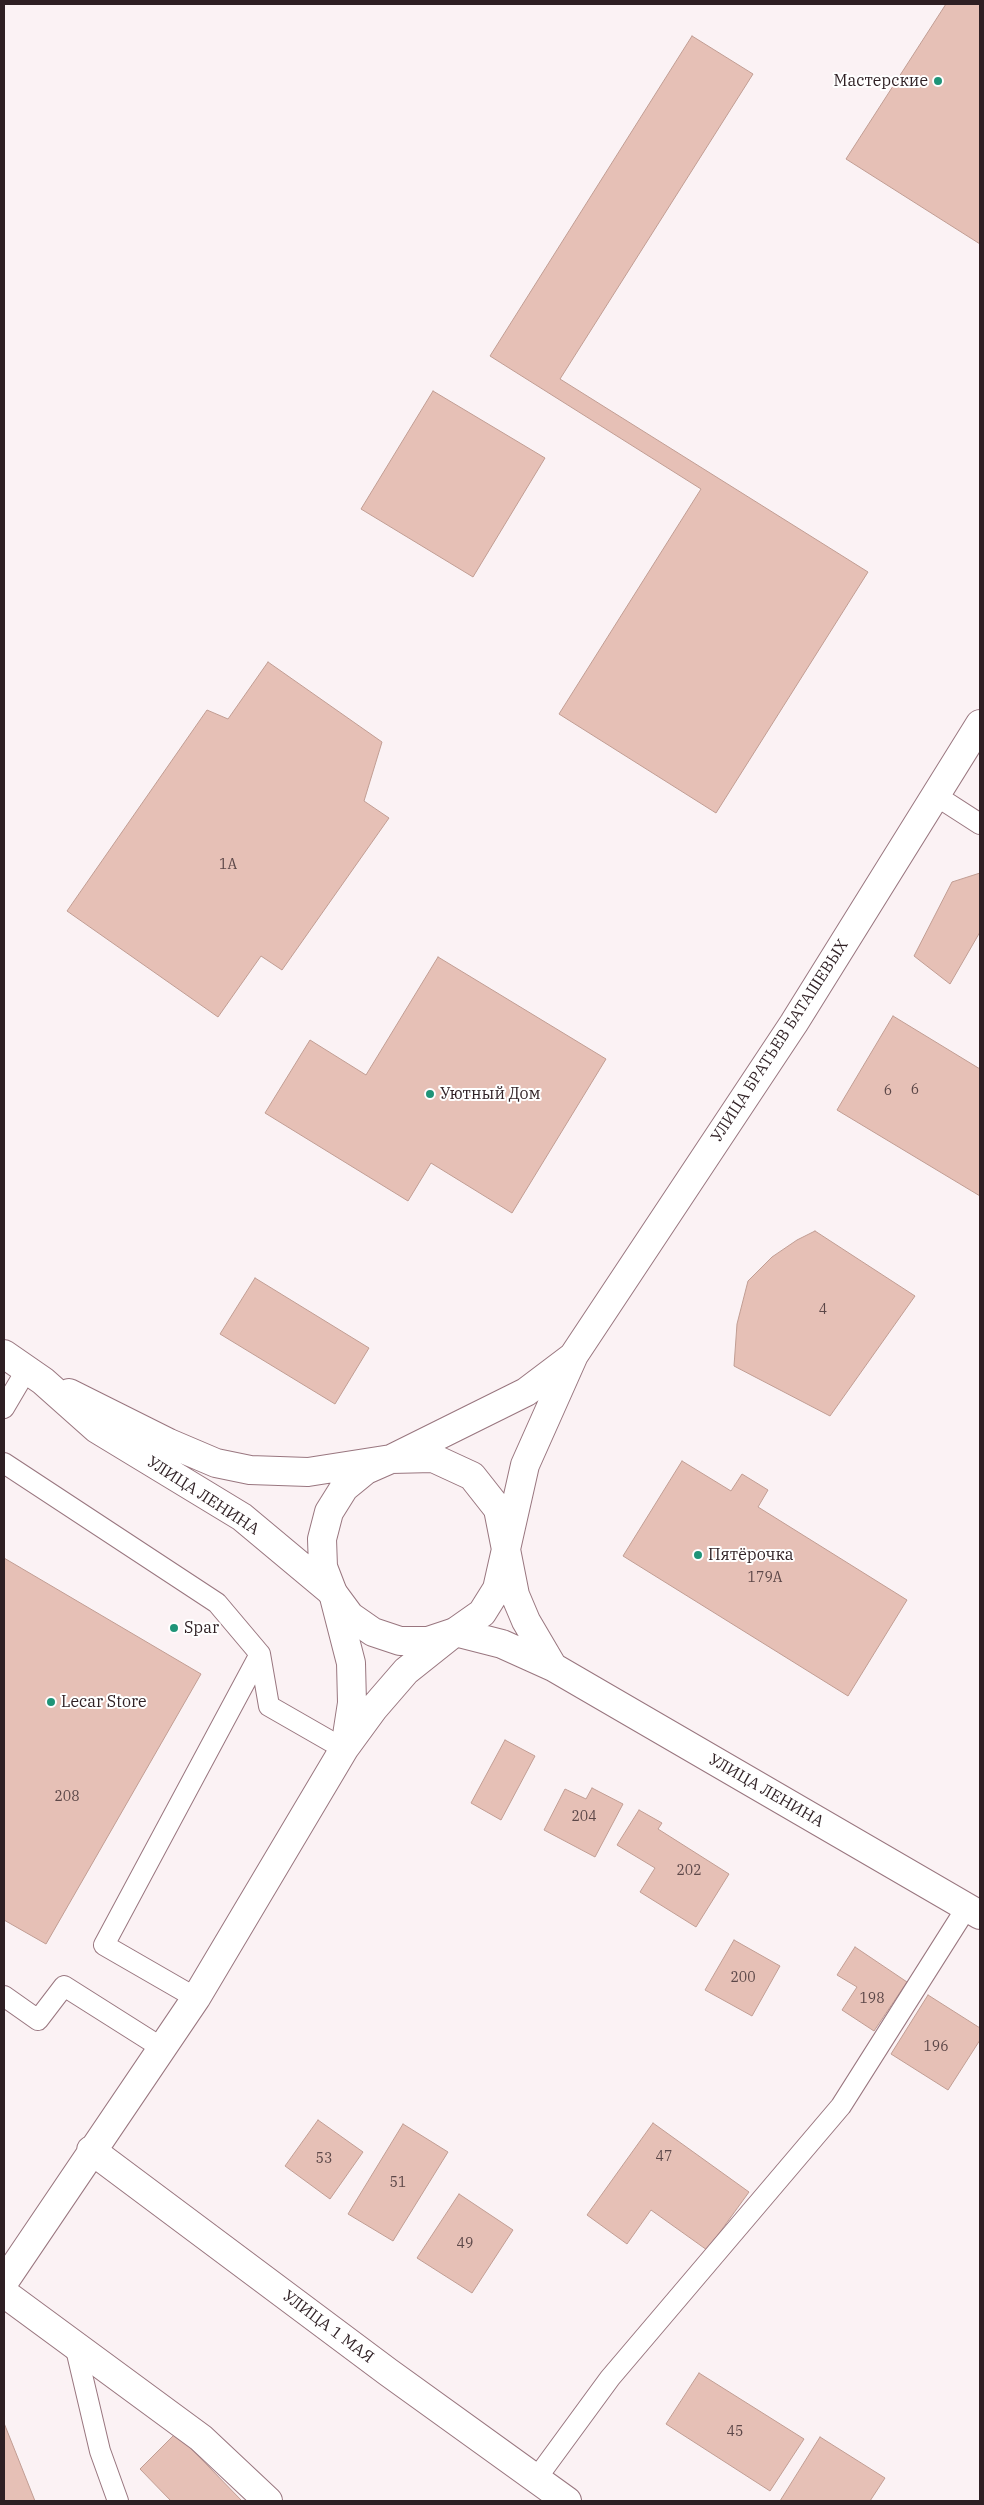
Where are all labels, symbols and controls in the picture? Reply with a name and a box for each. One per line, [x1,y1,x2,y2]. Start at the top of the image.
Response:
place label: Мастерские [833,71,928,91]
marker: Мастерские [932,75,944,87]
house number: 1А [219,857,237,873]
street label: УЛИЦА БРАТЬЕВ БАТАШЕВЫХ [707,936,853,1146]
house number: 6 [911,1082,919,1098]
house number: 6 [884,1083,892,1099]
place label: Уютный Дом [440,1084,540,1104]
marker: Уютный Дом [424,1088,436,1100]
house number: 4 [819,1302,827,1318]
street label: УЛИЦА ЛЕНИНА [143,1453,263,1539]
place label: Пятёрочка [708,1545,794,1565]
marker: Пятёрочка [692,1549,704,1561]
house number: 179А [748,1570,782,1586]
place label: Spar [184,1618,219,1638]
marker: Spar [168,1622,180,1634]
place label: Lecar Store [61,1692,147,1712]
marker: Lecar Store [45,1696,57,1708]
street label: УЛИЦА ЛЕНИНА [705,1750,827,1832]
house number: 208 [54,1789,80,1805]
house number: 204 [571,1809,597,1825]
house number: 202 [676,1863,702,1879]
house number: 200 [730,1970,756,1986]
house number: 198 [859,1991,885,2007]
house number: 196 [923,2039,949,2055]
house number: 47 [656,2149,672,2165]
house number: 53 [316,2151,332,2167]
house number: 51 [390,2175,406,2191]
house number: 49 [457,2236,473,2252]
street label: УЛИЦА 1 МАЯ [279,2287,377,2367]
house number: 45 [727,2424,743,2440]

